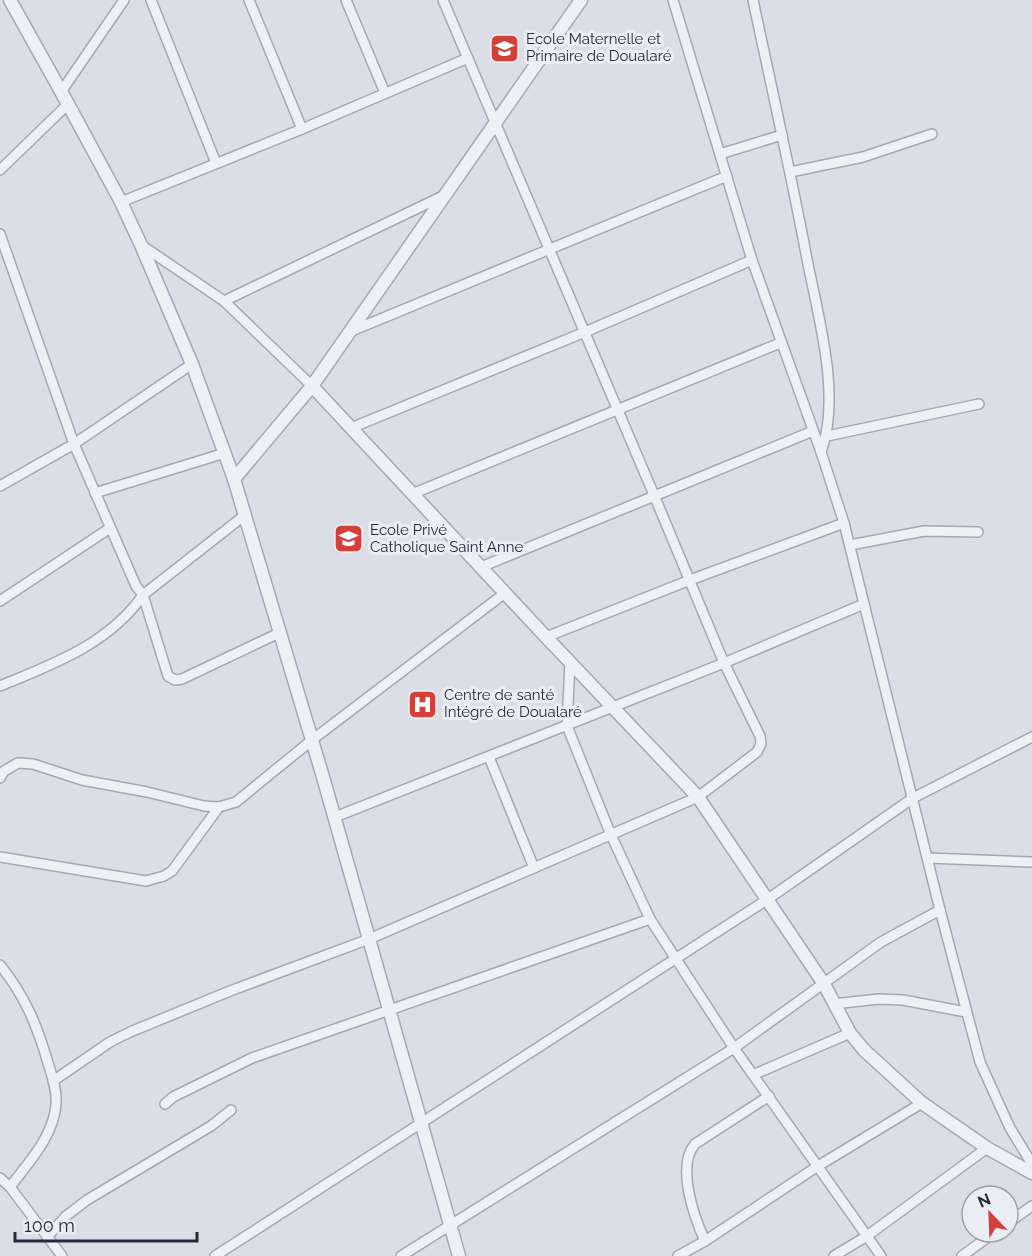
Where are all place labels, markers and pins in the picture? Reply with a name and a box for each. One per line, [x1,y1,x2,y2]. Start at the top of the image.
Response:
place label: Ecole Maternelle et Primaire de Doualaré [526,30,672,65]
school or university icon: Ecole Maternelle et Primaire de Doualaré [489,32,521,64]
place label: Ecole Privé Catholique Saint Anne [370,521,523,556]
school or university icon: Ecole Privé Catholique Saint Anne [333,523,365,555]
place label: Centre de santé Intégré de Doualaré [444,686,582,721]
hospital icon: Centre de santé Intégré de Doualaré [407,688,439,720]

